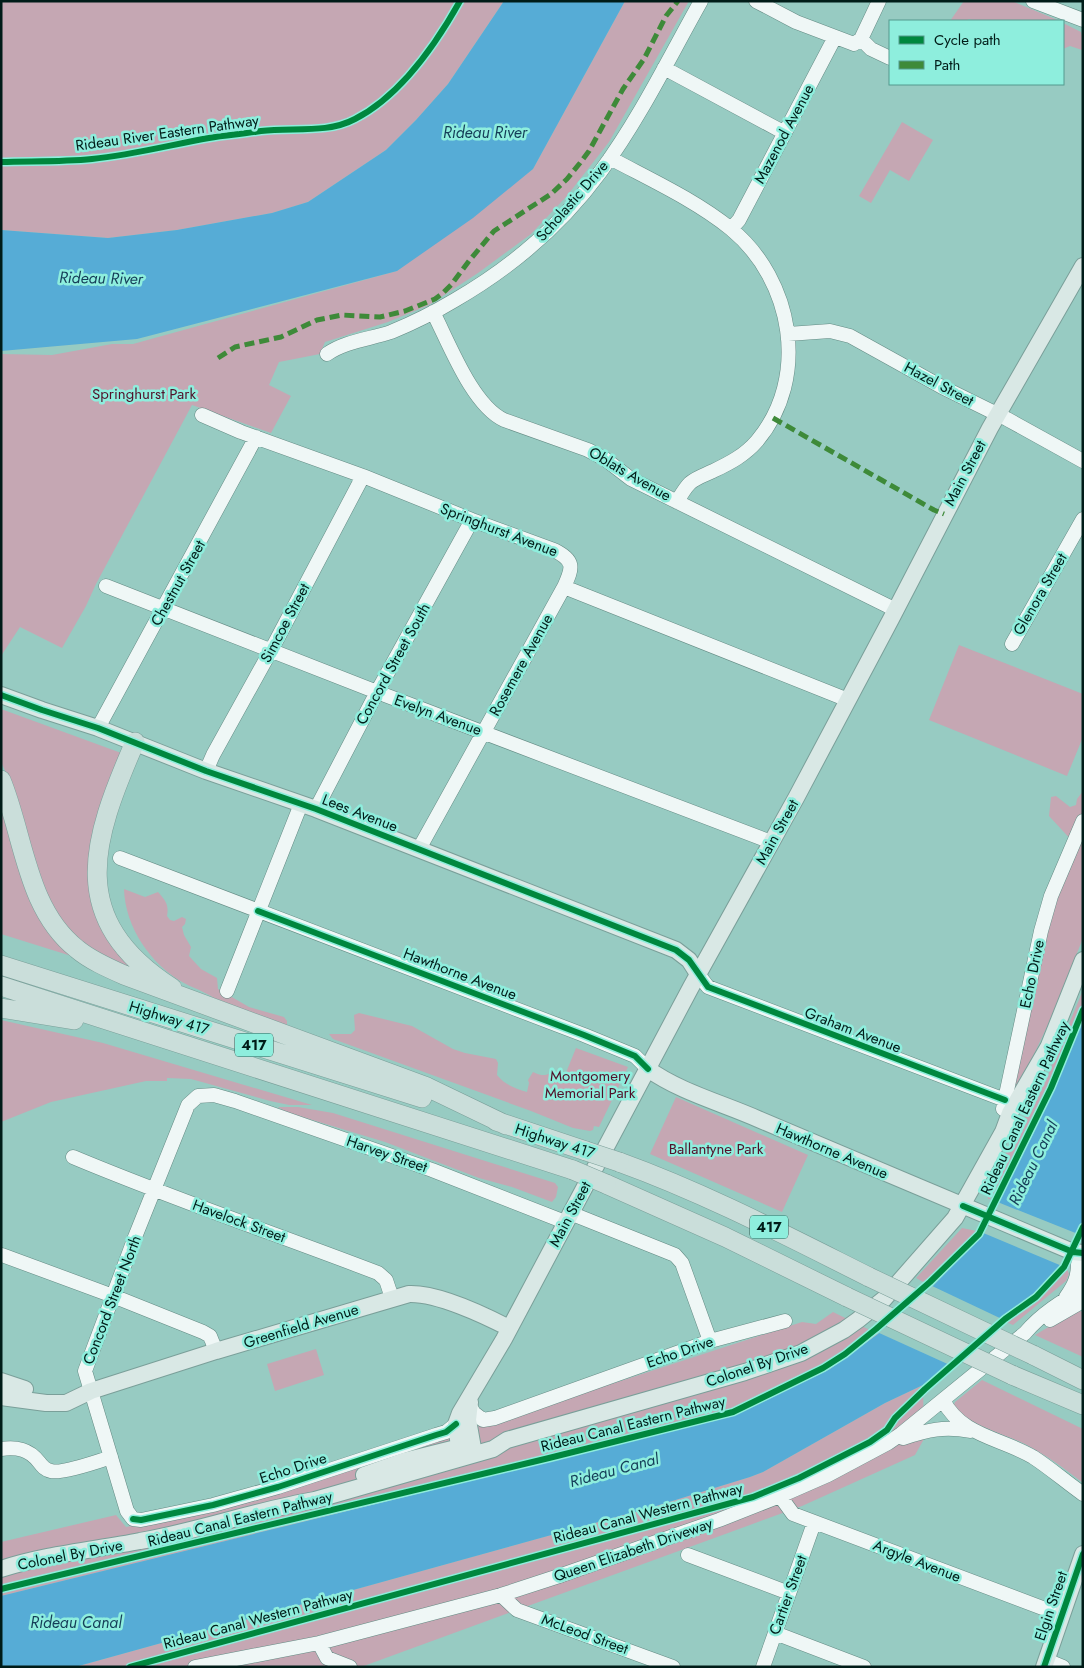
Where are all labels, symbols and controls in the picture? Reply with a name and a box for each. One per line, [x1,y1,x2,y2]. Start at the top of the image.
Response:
legend [889,20,1064,85]
text: Cycle path [934,29,1001,51]
text: Path [934,54,960,76]
street label: Mazenod Avenue [749,80,820,188]
street label: Rideau River Eastern Pathway [74,109,260,157]
water label: Rideau River [443,121,529,144]
street label: Scholastic Drive [531,156,614,246]
water label: Rideau River [59,266,145,290]
street label: Hazel Street [900,356,978,412]
park label: Springhurst Park [92,383,196,405]
street label: Main Street [939,436,992,510]
street label: Oblats Avenue [585,441,676,507]
street label: Springhurst Avenue [437,498,561,563]
street label: Chestnut Street [145,536,211,630]
street label: Glenora Street [1008,549,1073,639]
street label: Simcoe Street [255,579,315,667]
street label: Concord Street South [350,599,436,729]
street label: Rosemere Avenue [484,610,558,720]
street label: Evelyn Avenue [391,689,485,741]
street label: Lees Avenue [319,788,401,838]
street label: Main Street [750,795,804,869]
street label: Echo Drive [1014,938,1050,1010]
street label: Hawthorne Avenue [400,942,520,1006]
street label: Highway 417 [126,995,212,1041]
street label: Graham Avenue [801,1001,905,1059]
street label: Rideau Canal Eastern Pathway [977,1018,1073,1198]
road number: 417 [235,1034,273,1056]
park label: Montgomery Memorial Park [545,1065,636,1104]
street label: Hawthorne Avenue [773,1117,892,1185]
street label: Highway 417 [512,1118,598,1164]
water label: Rideau Canal [1004,1118,1062,1208]
street label: Harvey Street [344,1130,431,1178]
park label: Ballantyne Park [669,1138,764,1160]
street label: Main Street [544,1177,597,1251]
street label: Havelock Street [189,1194,289,1248]
road number: 417 [750,1216,788,1238]
street label: Concord Street North [77,1232,147,1368]
street label: Greenfield Avenue [241,1298,361,1354]
street label: Echo Drive [644,1330,717,1374]
street label: Colonel By Drive [703,1337,811,1393]
street label: Rideau Canal Eastern Pathway [538,1390,728,1458]
street label: Echo Drive [257,1447,330,1489]
water label: Rideau Canal [567,1447,663,1493]
street label: Rideau Canal Western Pathway [551,1477,746,1549]
street label: Rideau Canal Eastern Pathway [145,1485,335,1553]
street label: Queen Elizabeth Driveway [551,1512,716,1588]
street label: Colonel By Drive [16,1534,125,1576]
street label: Argyle Avenue [870,1534,964,1588]
street label: Cartier Street [763,1552,813,1638]
street label: Elgin Street [1029,1568,1073,1644]
street label: Rideau Canal Western Pathway [161,1583,356,1655]
street label: McLeod Street [539,1608,632,1660]
water label: Rideau Canal [30,1611,123,1634]

